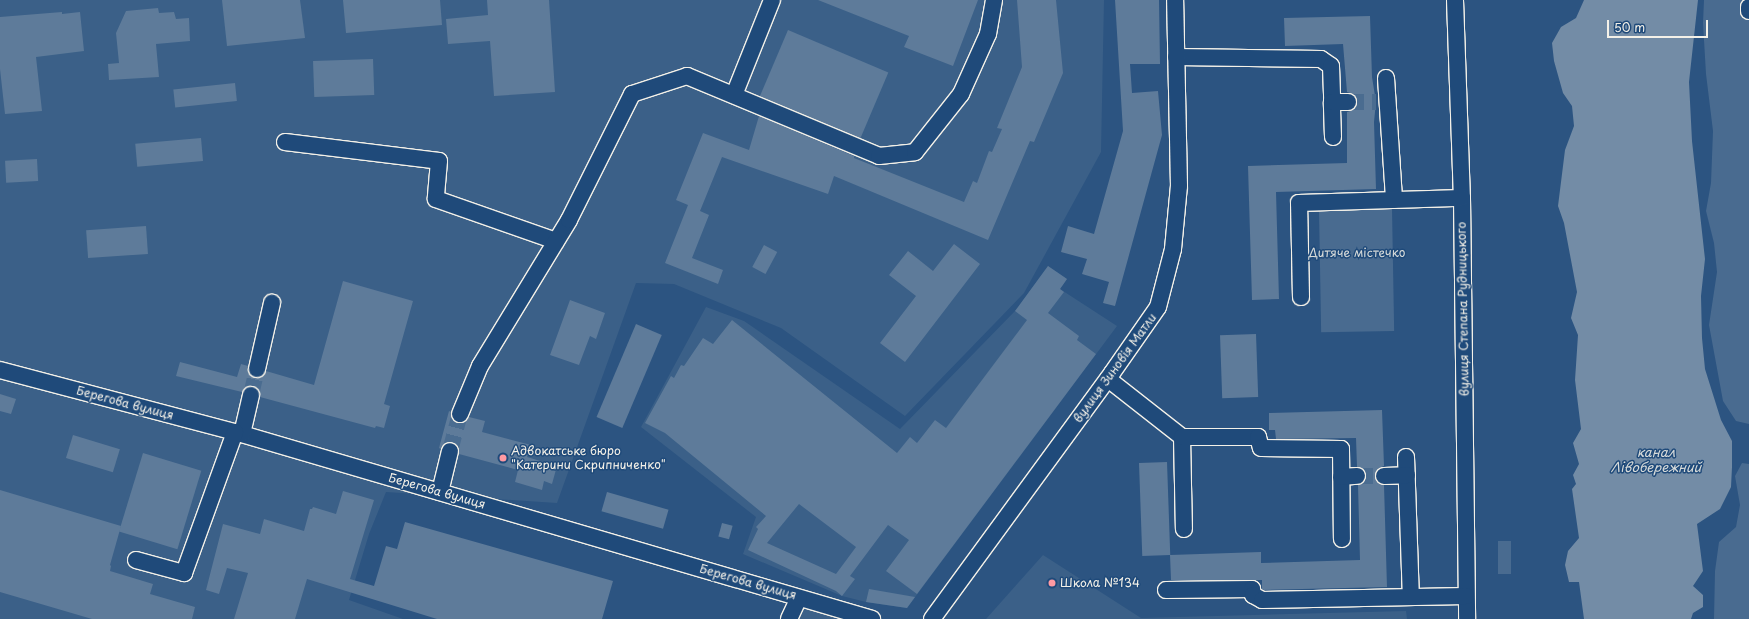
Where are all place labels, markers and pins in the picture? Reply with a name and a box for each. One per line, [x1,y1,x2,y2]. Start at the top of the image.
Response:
place label: Адвокатське бюро "Катерини Скрипниченко" [511,444,666,472]
marker: Адвокатське бюро "Катерини Скрипниченко" [498,453,508,463]
place label: Школа №134 [1060,576,1140,590]
marker: Школа №134 [1047,578,1057,588]

